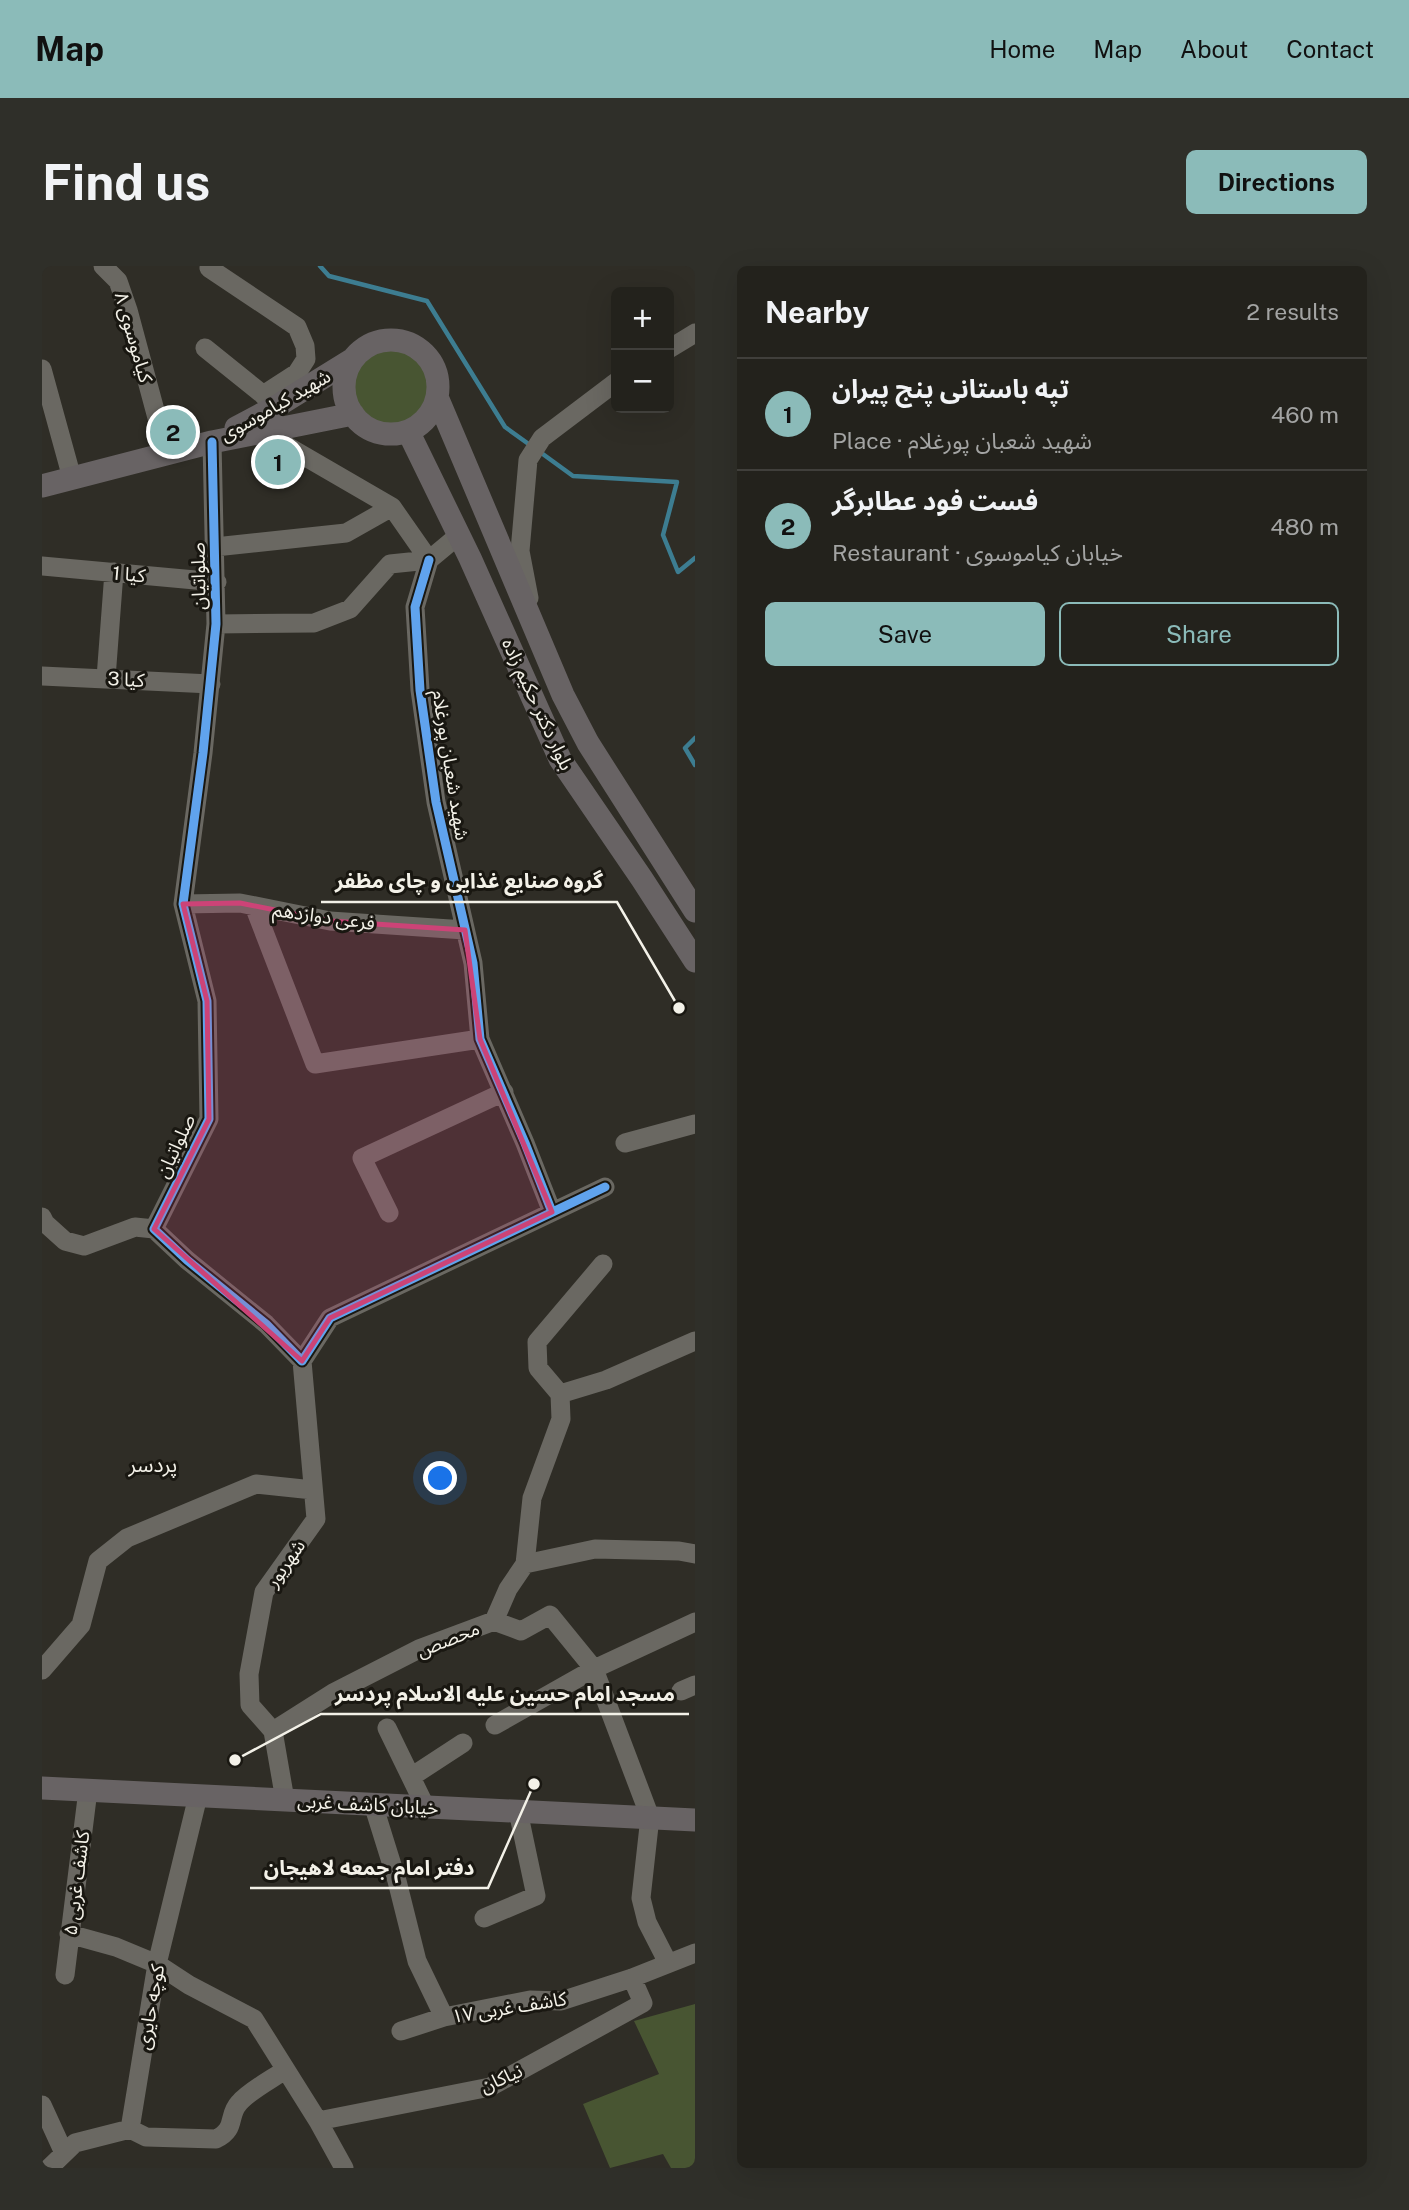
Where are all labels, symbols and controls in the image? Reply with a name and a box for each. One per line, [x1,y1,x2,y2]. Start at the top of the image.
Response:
text: Map [35,30,104,68]
text: Home [989,35,1055,63]
text: Map [1093,35,1142,63]
text: About [1180,35,1248,63]
text: Contact [1286,35,1374,63]
button: Directions [1186,150,1367,214]
text: Find us [42,153,210,211]
map controls [611,287,674,413]
button: + [611,287,674,350]
street label: کیاموسوی ۸ [110,289,158,386]
text: Nearby [765,294,869,330]
text: 2 results [1246,298,1339,325]
button: − [611,350,674,413]
street label: شهید کیاموسوی [216,364,335,446]
text: تپه باستانی پنج پیران [832,373,1069,404]
text: 1 [783,401,793,428]
text: 460 m [1271,401,1339,428]
pin: 2 [150,406,196,458]
text: Place · شهید شعبان پورغلام [832,427,1092,454]
pin: 1 [255,436,301,488]
text: فست فود عطابرگر [832,485,1038,516]
text: 2 [781,513,795,540]
text: 480 m [1270,513,1339,540]
text: Restaurant · خیابان کیاموسوی [832,539,1123,566]
street label: صلواتیان [186,542,211,610]
street label: کیا 1 [112,562,147,587]
button: Save [765,602,1045,666]
button: Share [1059,602,1339,666]
street label: بلوار دکتر حکیم زاده [494,635,578,775]
street label: کیا 3 [107,667,146,691]
street label: شهید شعبان پورغلام [424,688,474,842]
callout: گروه صنایع غذایی و چای مظفر [321,860,617,902]
text: گروه صنایع غذایی و چای مظفر [334,868,603,896]
street label: فرعی دوازدهم [271,898,376,938]
street label: صلواتیان [151,1111,200,1182]
district label: پردسر [128,1452,177,1478]
your location [423,1461,457,1495]
street label: شهریور [260,1535,310,1592]
street label: محصص [413,1616,483,1662]
callout: مسجد امام حسین علیه الاسلام پردسر [321,1672,689,1714]
text: مسجد امام حسین علیه الاسلام پردسر [334,1681,675,1710]
street label: خیابان کاشف غربی [297,1789,439,1820]
street label: کاشف غربی ۵ [59,1828,94,1936]
callout: دفتر امام جمعه لاهیجان [250,1846,488,1888]
text: دفتر امام جمعه لاهیجان [264,1855,474,1884]
street label: کوچه حایری [132,1961,171,2052]
street label: کاشف غربی ۱۷ [450,1987,569,2028]
street label: نیاکان [476,2059,526,2097]

